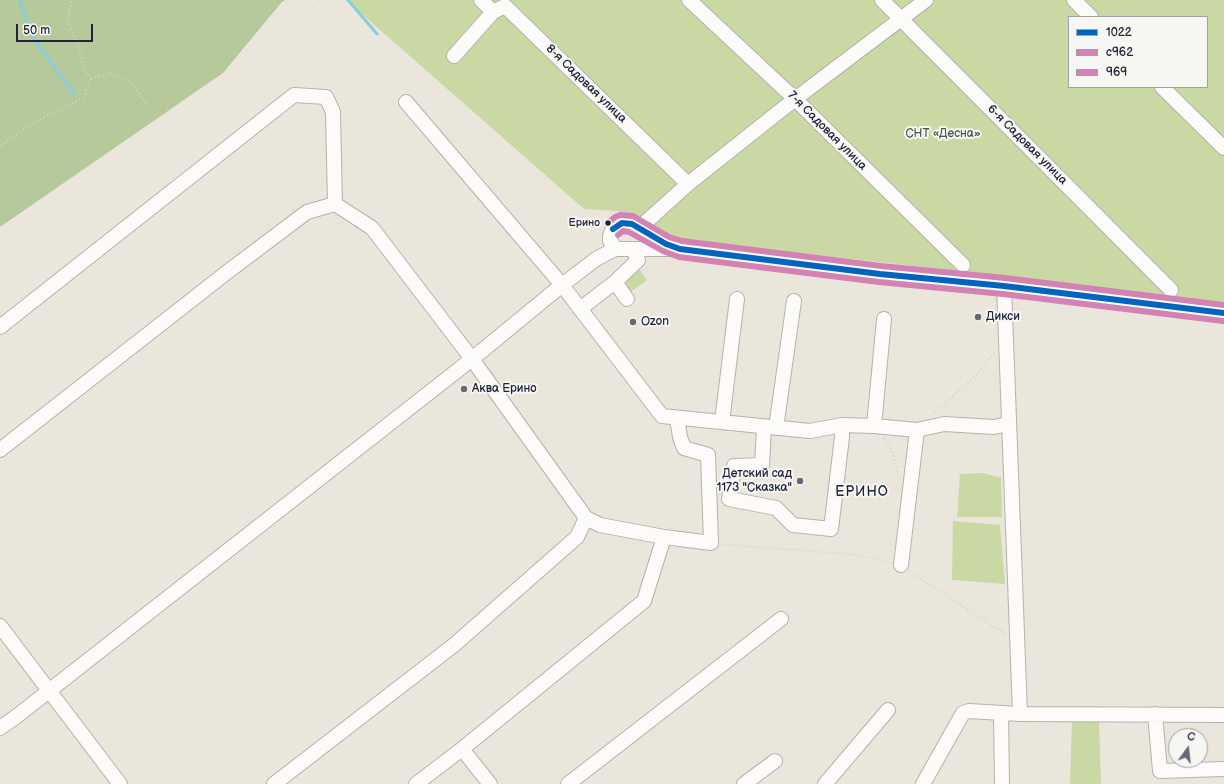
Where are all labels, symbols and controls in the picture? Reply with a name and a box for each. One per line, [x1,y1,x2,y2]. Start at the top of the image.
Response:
scale bar [18,16,95,42]
legend [1068,16,1208,88]
text: 50 m [23,23,50,38]
text: 1022 [1106,25,1132,40]
street label: 8-я Садовая улица [543,42,629,126]
text: с962 [1106,45,1133,60]
text: 969 [1106,65,1127,80]
street label: 7-я Садовая улица [785,89,869,173]
street label: 6-я Садовая улица [984,102,1070,188]
park label: СНТ «Десна» [905,127,981,141]
place label: Ерино [569,216,600,230]
marker: Ерино [603,218,613,228]
place label: Дикси [986,310,1020,324]
marker: Дикси [973,312,983,322]
place label: Ozon [641,315,669,329]
marker: Ozon [628,317,638,327]
place label: Аква Ерино [472,382,537,396]
marker: Аква Ерино [459,384,469,394]
place label: Детский сад 1173 "Сказка" [717,467,792,495]
marker: Детский сад 1173 "Сказка" [795,476,805,486]
district label: ЕРИНО [835,484,889,500]
north arrow [1168,728,1208,768]
text: С [1186,730,1196,744]

